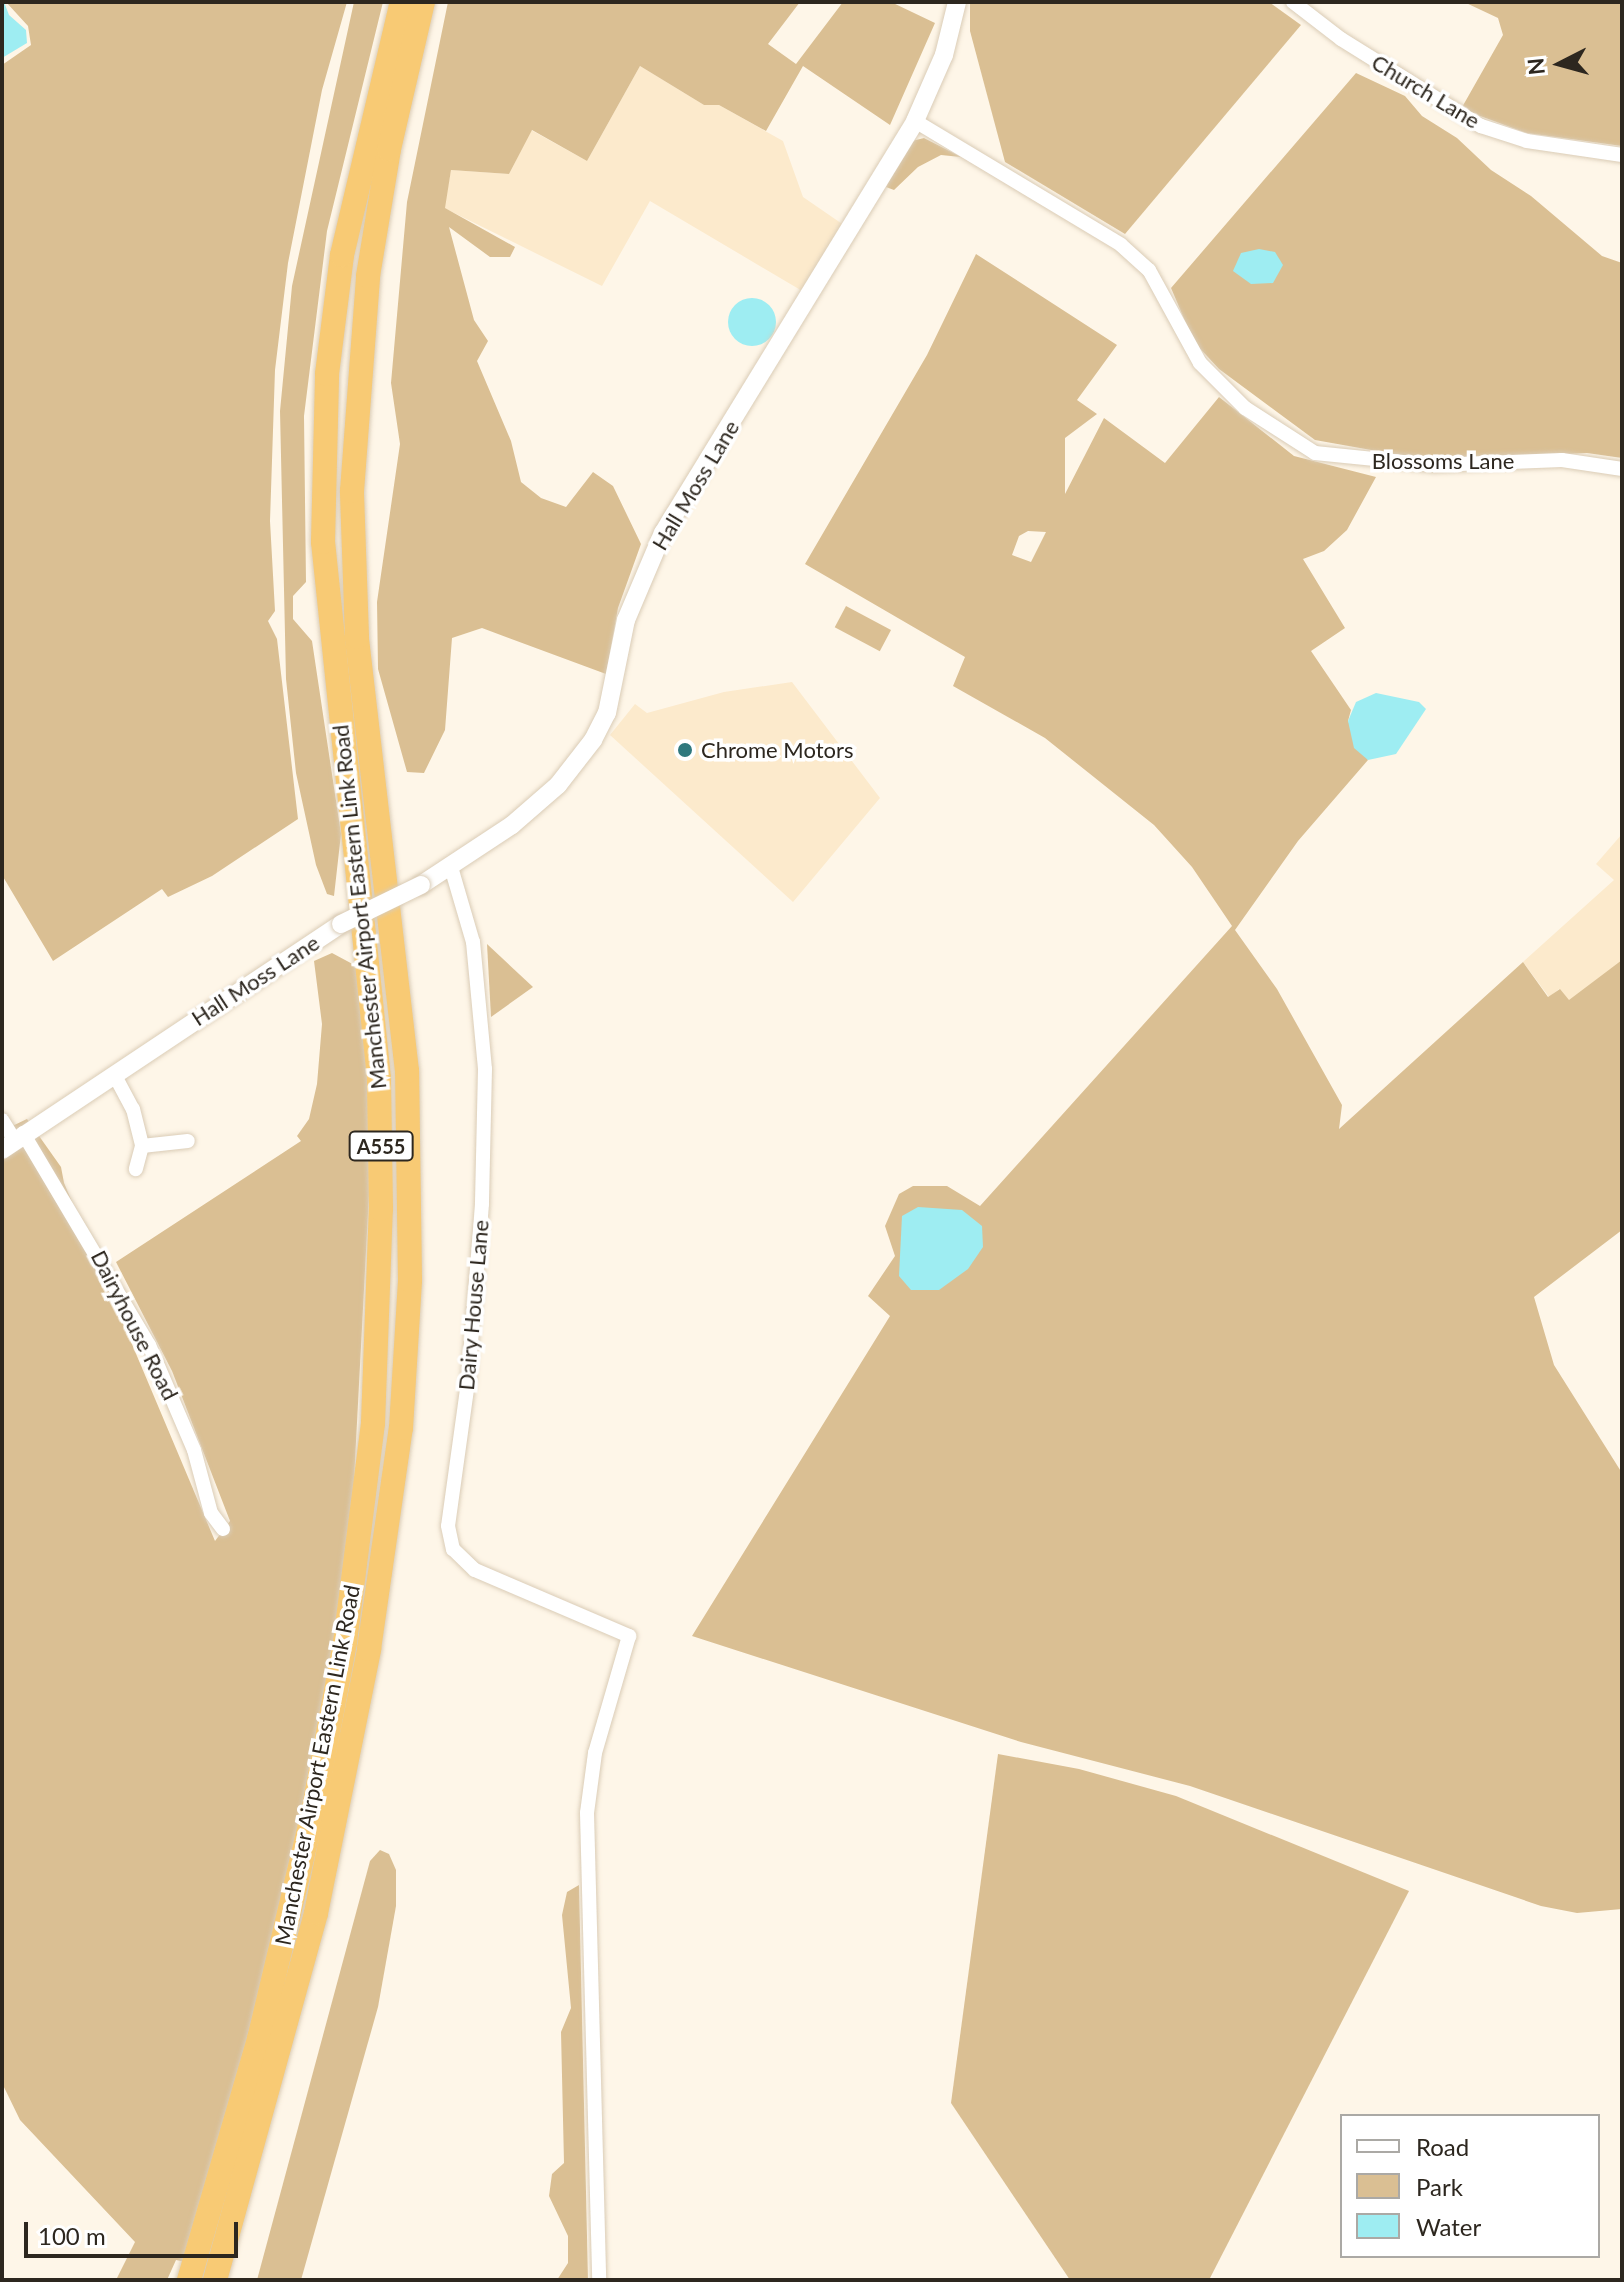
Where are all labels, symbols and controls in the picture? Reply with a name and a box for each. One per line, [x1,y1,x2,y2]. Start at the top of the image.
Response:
north arrow [1520,24,1600,104]
street label: Church Lane [1367,48,1485,134]
text: N [1521,57,1550,76]
street label: Hall Moss Lane [646,415,744,555]
street label: Blossoms Lane [1372,448,1514,474]
street label: Manchester Airport Eastern Link Road [327,723,391,1091]
place label: Chrome Motors [701,737,853,763]
marker: Chrome Motors [676,741,694,759]
street label: Hall Moss Lane [186,929,324,1031]
road number: A555 [347,1130,415,1162]
street label: Dairy House Lane [452,1218,494,1392]
street label: Dairyhouse Road [86,1246,184,1404]
street label: Manchester Airport Eastern Link Road [269,1582,365,1948]
legend [1340,2114,1600,2258]
text: Road [1416,2132,1469,2161]
text: Park [1416,2172,1463,2201]
scale bar [28,2206,242,2256]
text: Water [1416,2212,1481,2241]
text: 100 m [38,2221,106,2250]

